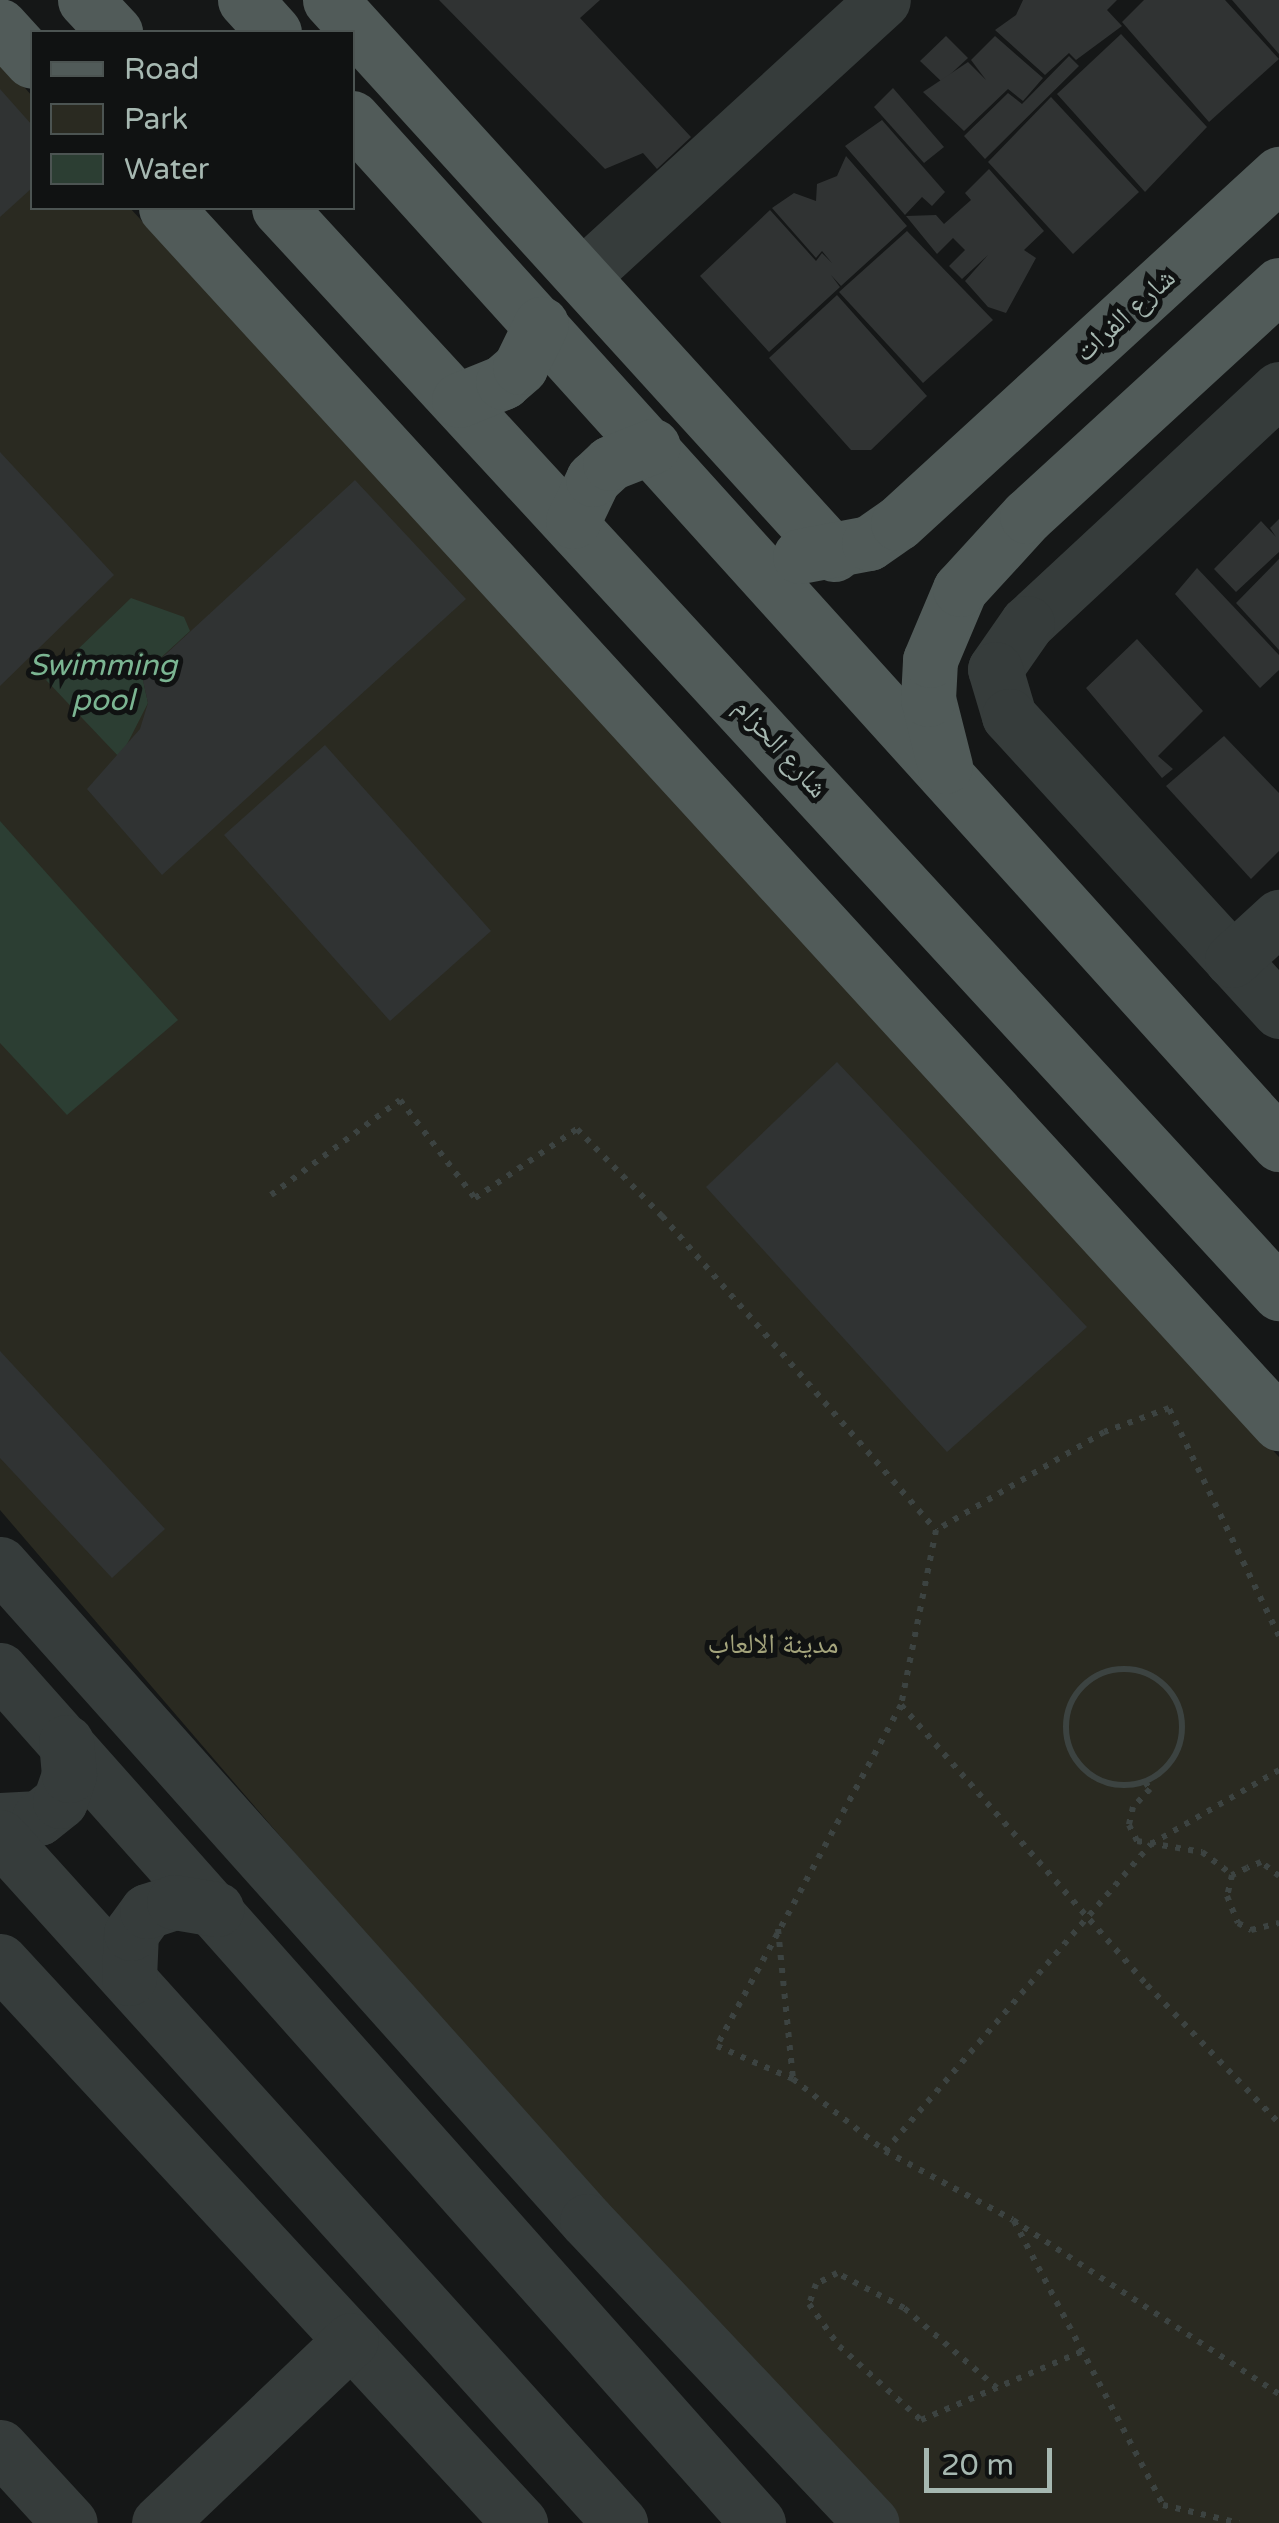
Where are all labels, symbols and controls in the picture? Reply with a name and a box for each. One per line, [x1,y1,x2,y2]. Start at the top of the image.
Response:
legend [30,30,355,210]
text: Road [124,51,199,88]
text: Park [124,101,188,138]
text: Water [124,151,209,188]
street label: شارع الفرات [1068,261,1182,369]
water label: Swimming pool [29,648,177,718]
street label: شارع الحزام [727,691,835,805]
park label: مدينة الالعاب [707,1627,839,1661]
scale bar [929,2428,1056,2490]
text: 20 m [941,2447,1014,2484]

